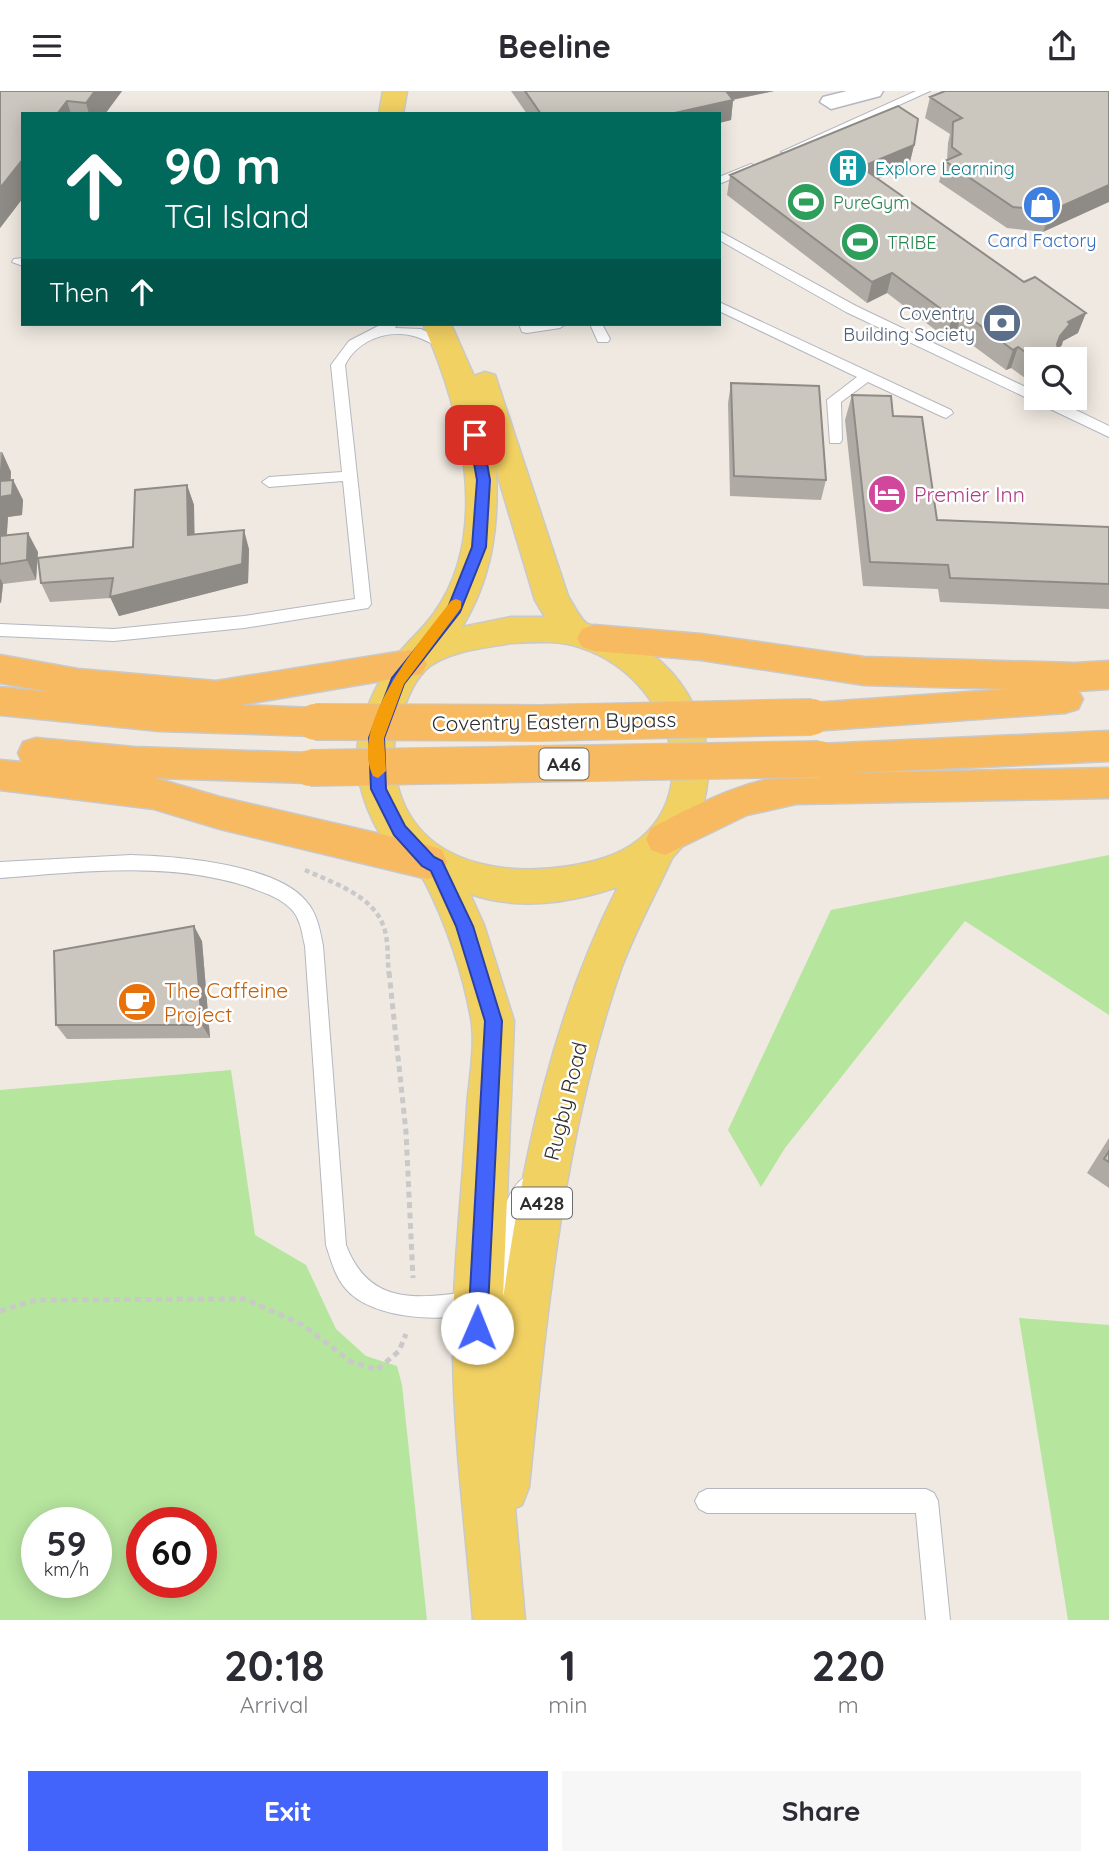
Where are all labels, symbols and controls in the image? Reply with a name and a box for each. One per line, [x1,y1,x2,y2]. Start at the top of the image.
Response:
text: Beeline [498,26,611,66]
icon: menu [28,27,66,65]
icon: share [1043,27,1081,65]
text: 90 m [164,135,281,196]
icon: ahead [49,140,140,231]
building icon: Explore Learning [827,147,869,189]
place label: Explore Learning [875,157,1015,180]
sports icon: PureGym [785,181,827,223]
shop icon: Card Factory [1021,184,1063,226]
place label: PureGym [833,191,910,214]
text: TGI Island [164,196,309,236]
sports icon: TRIBE [839,221,881,263]
place label: Card Factory [987,229,1097,252]
place label: TRIBE [887,231,936,254]
icon: ahead [123,273,161,311]
text: Then [49,276,109,309]
place label: Coventry Building Society [843,302,975,346]
bank icon: Coventry Building Society [981,302,1023,344]
map controls [1024,347,1087,410]
button: search [1024,347,1087,410]
pin [445,405,505,465]
icon: arrive [456,416,494,454]
hotel icon: Premier Inn [866,473,908,515]
place label: Premier Inn [914,481,1025,507]
street label: Coventry Eastern Bypass [432,706,676,736]
road number: A46 [540,749,588,779]
place label: The Caffeine Project [164,977,288,1027]
cafe icon: The Caffeine Project [116,981,158,1023]
street label: Rugby Road [538,1039,592,1163]
road number: A428 [512,1187,572,1219]
position arrow [440,1291,514,1365]
speed limit sign: 60 [126,1507,217,1598]
text: 59 [46,1521,87,1565]
text: km/h [44,1558,89,1581]
text: 20:18 [224,1639,324,1692]
text: 1 [560,1639,576,1692]
text: 220 [811,1639,885,1692]
text: Arrival [240,1690,309,1719]
text: min [548,1690,588,1719]
text: m [838,1690,859,1719]
button: Exit [28,1771,548,1851]
button: Share [562,1771,1081,1851]

